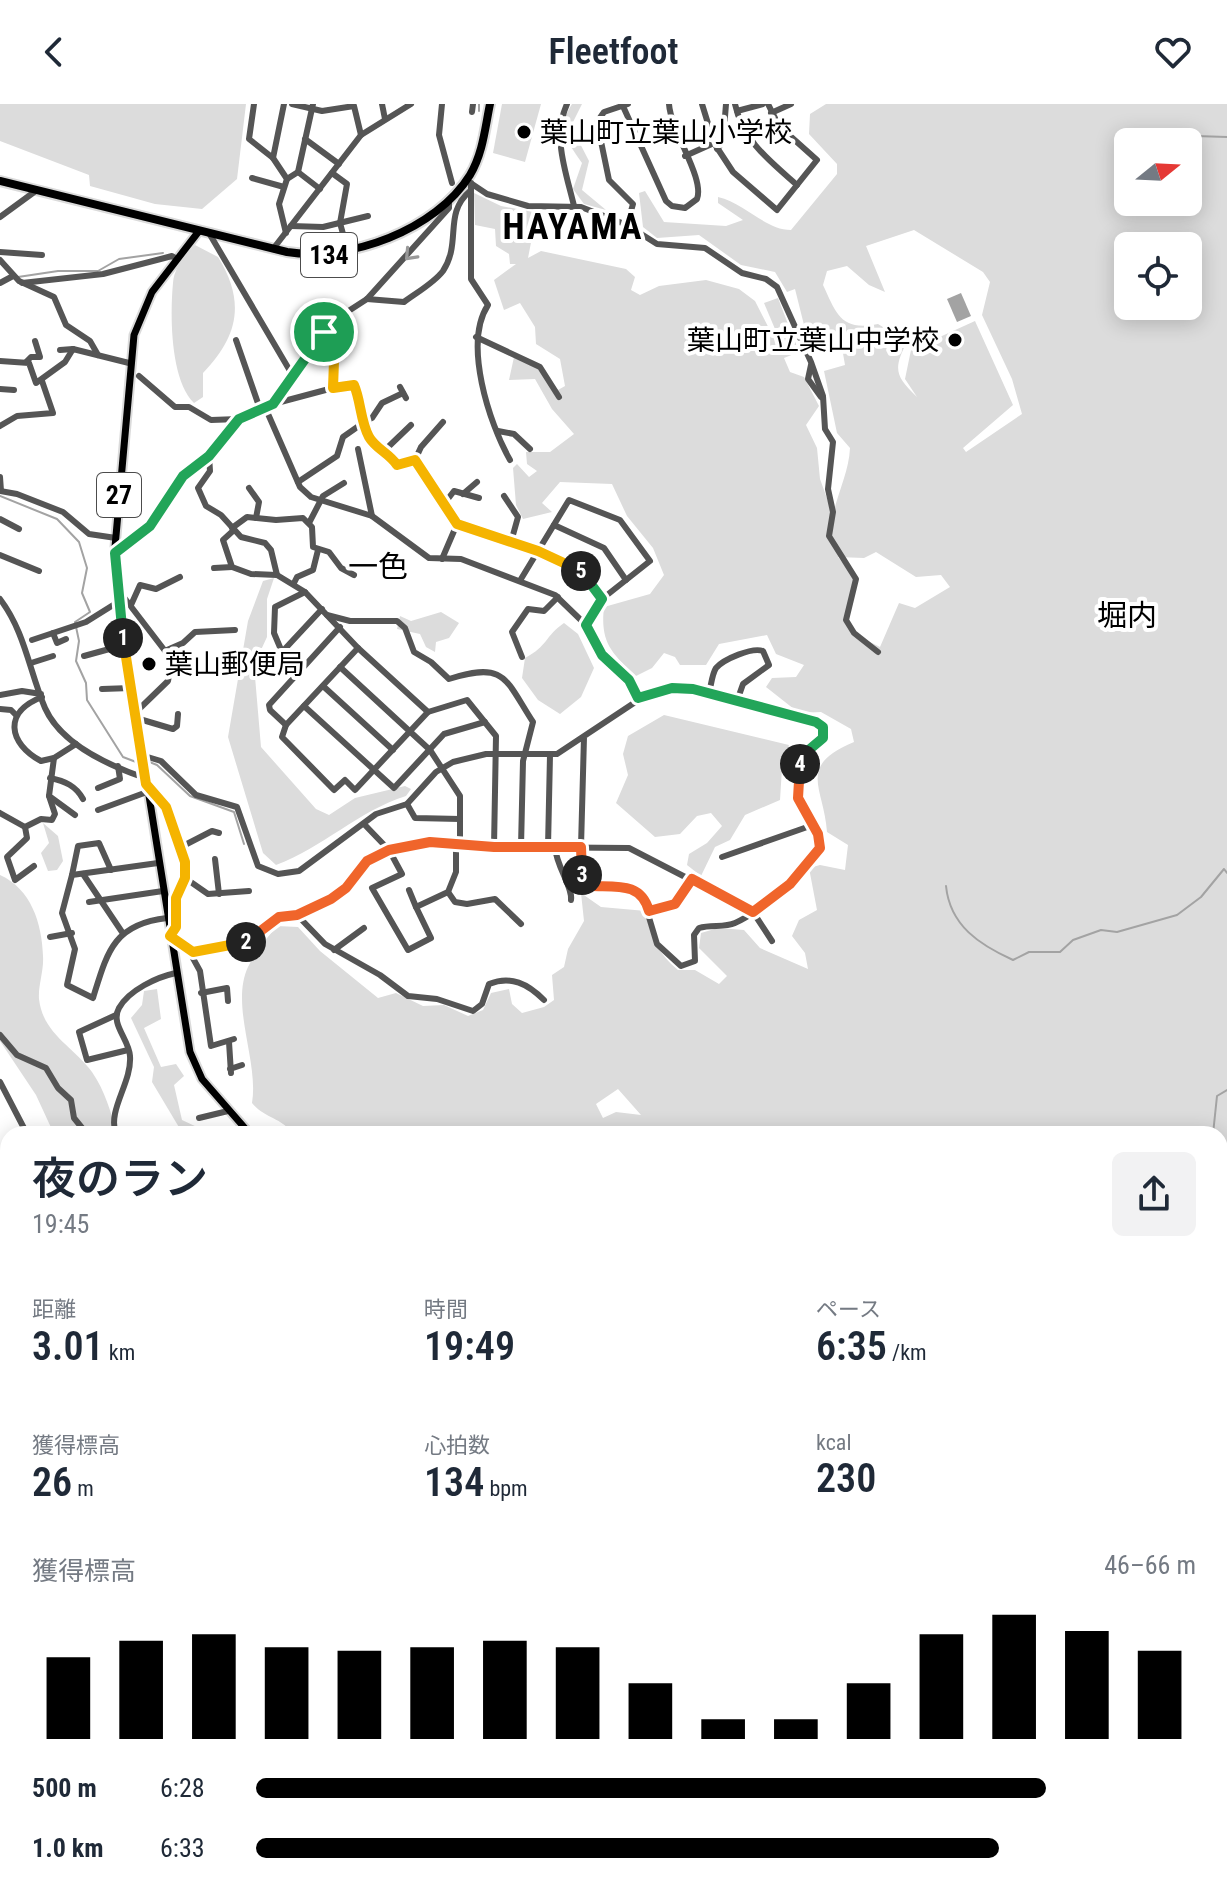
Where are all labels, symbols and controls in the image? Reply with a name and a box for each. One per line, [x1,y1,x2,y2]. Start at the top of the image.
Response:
icon: back [32,30,76,74]
icon: heart [1151,30,1195,74]
text: Fleetfoot [549,31,678,73]
place label: 葉山町立葉山小学校 [540,116,792,149]
marker: 葉山町立葉山小学校 [515,123,533,141]
north arrow [1114,128,1202,216]
map controls [1114,128,1202,320]
district label: HAYAMA [503,206,643,248]
button: locate [1114,232,1202,320]
road number: 134 [301,233,357,277]
one-way arrow [405,246,419,260]
pin [290,298,358,366]
icon: arrive [302,310,346,354]
place label: 葉山町立葉山中学校 [687,324,939,357]
marker: 葉山町立葉山中学校 [946,331,964,349]
road number: 27 [97,473,141,517]
district label: 一色 [348,549,408,584]
pin: 5 [561,551,601,591]
text: 5 [575,558,587,583]
district label: 堀内 [1097,598,1157,633]
pin: 1 [103,618,143,658]
text: 1 [117,625,129,650]
place label: 葉山郵便局 [165,648,305,681]
marker: 葉山郵便局 [140,655,158,673]
pin: 4 [780,744,820,784]
text: 4 [794,751,806,776]
pin: 3 [562,855,602,895]
text: 3 [576,862,588,887]
pin: 2 [226,922,266,962]
text: 2 [240,929,252,954]
button: share [1112,1152,1196,1236]
text: 夜のラン [32,1153,208,1205]
text: 19:45 [32,1209,89,1239]
text: 距離 [32,1297,76,1322]
text: 時間 [424,1297,468,1322]
text: ペース [816,1297,881,1322]
text: 3.01 [32,1323,104,1370]
text: 19:49 [424,1323,515,1370]
text: 6:35 [816,1323,887,1370]
text: km [104,1340,135,1365]
text: /km [887,1340,927,1365]
text: kcal [816,1430,851,1455]
text: 獲得標高 [32,1433,120,1458]
text: 心拍数 [424,1433,490,1458]
text: 230 [816,1455,876,1502]
text: 26 [32,1459,72,1506]
text: 134 [424,1459,484,1506]
text: m [72,1476,94,1501]
text: bpm [484,1476,528,1501]
text: 46–66 m [1104,1550,1196,1580]
text: 獲得標高 [32,1556,136,1586]
text: 500 m [32,1773,97,1803]
text: 6:28 [160,1773,205,1803]
text: 1.0 km [32,1833,104,1863]
text: 6:33 [160,1833,205,1863]

